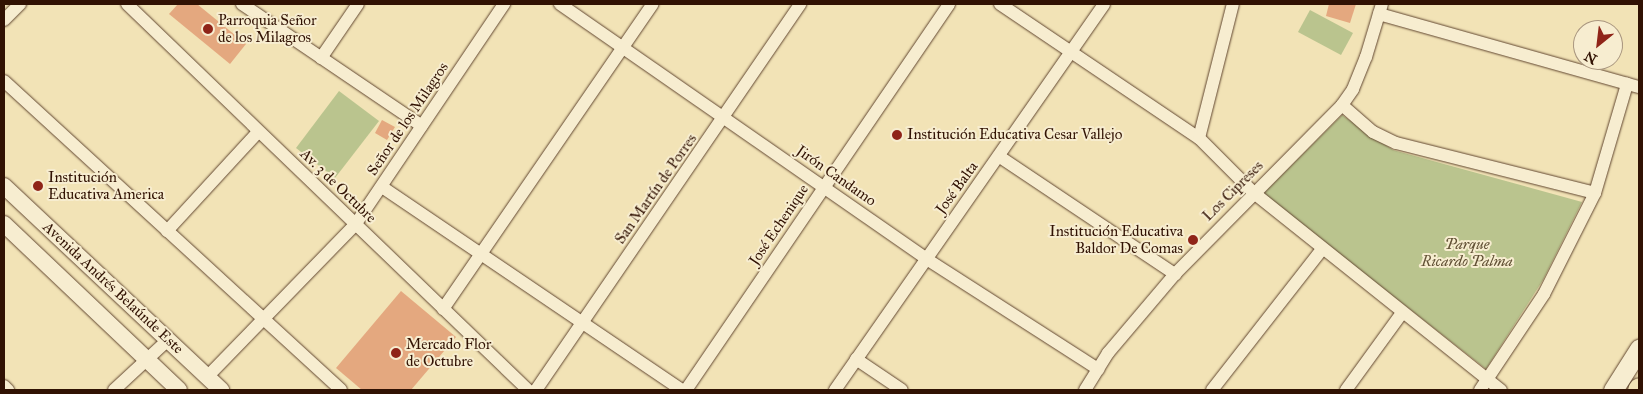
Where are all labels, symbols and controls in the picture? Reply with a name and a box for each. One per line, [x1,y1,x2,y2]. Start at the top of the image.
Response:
place label: Parroquia Señor de los Milagros [218,11,317,46]
north arrow [1573,20,1623,70]
marker: Parroquia Señor de los Milagros [202,23,214,35]
text: N [1582,47,1600,68]
street label: Señor de los Milagros [363,59,453,179]
place label: Institución Educativa Cesar Vallejo [907,126,1122,144]
marker: Institución Educativa Cesar Vallejo [891,129,903,141]
street label: San Martín de Porres [611,130,701,248]
street label: Jirón Candamo [793,142,879,210]
street label: Av. 3 de Octubre [296,145,380,227]
street label: Los Cipreses [1199,157,1267,225]
street label: José Balta [932,158,982,218]
place label: Institución Educativa America [48,168,164,203]
marker: Institución Educativa America [32,180,44,192]
street label: José Echenique [745,181,813,269]
street label: Avenida Andrés Belaúnde Este [39,218,187,358]
place label: Institución Educativa Baldor De Comas [1049,222,1183,257]
marker: Institución Educativa Baldor De Comas [1187,234,1199,246]
park label: Parque Ricardo Palma [1421,235,1513,270]
place label: Mercado Flor de Octubre [406,335,491,370]
marker: Mercado Flor de Octubre [390,347,402,359]

